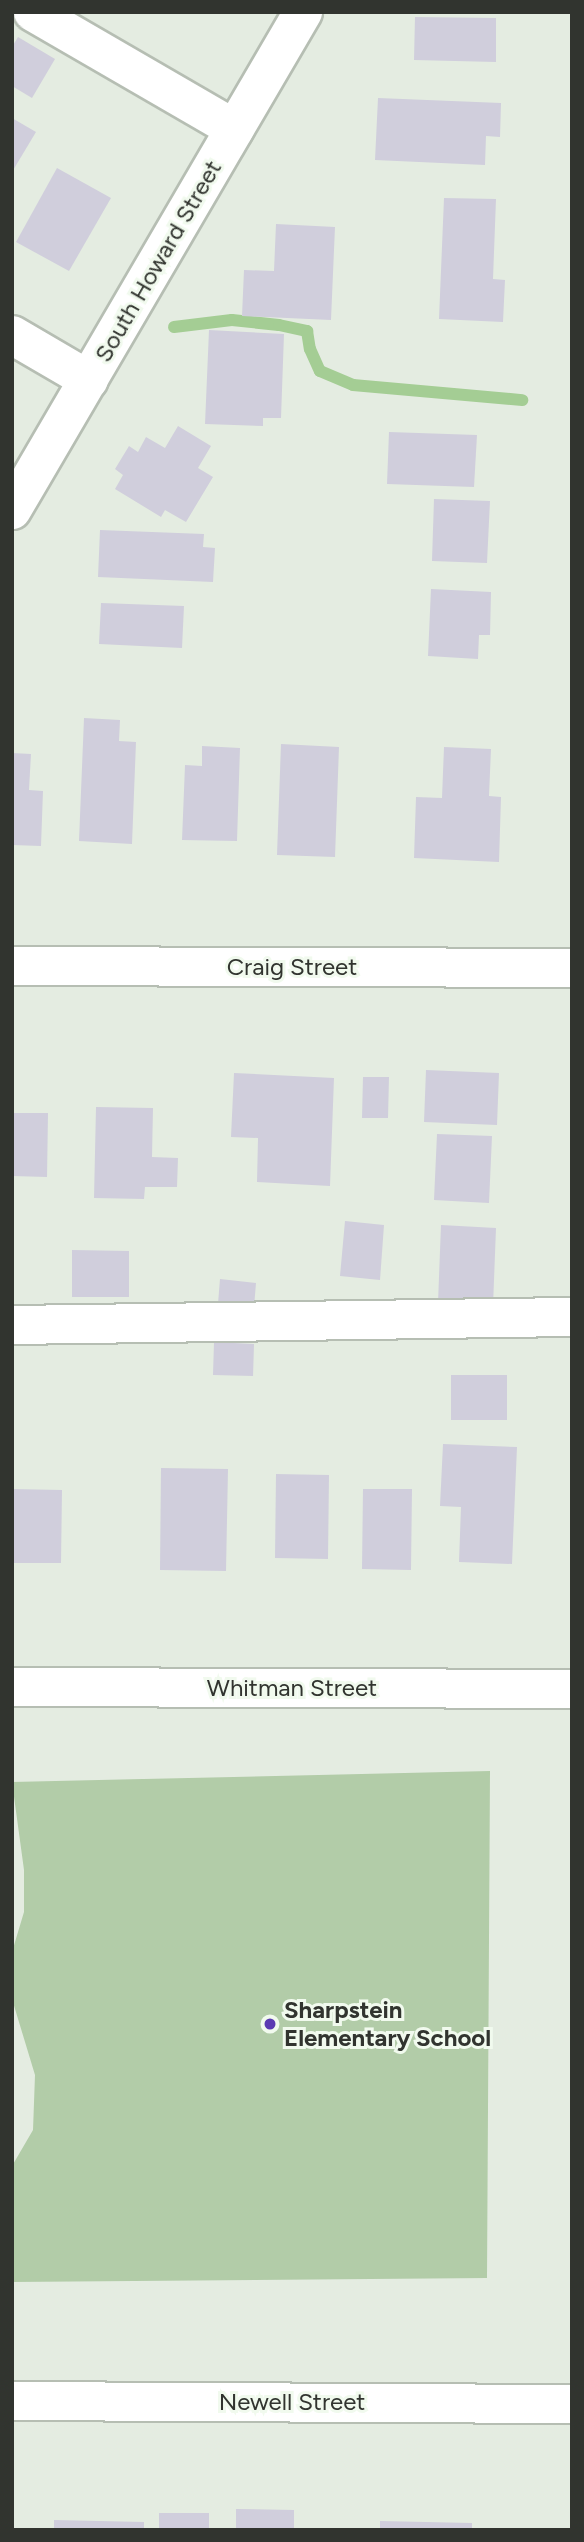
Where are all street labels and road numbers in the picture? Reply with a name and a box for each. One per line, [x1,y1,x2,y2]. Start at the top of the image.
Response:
street label: South Howard Street [88,155,228,367]
street label: Craig Street [227,953,357,981]
street label: Whitman Street [207,1674,377,1702]
street label: Newell Street [219,2388,365,2416]

